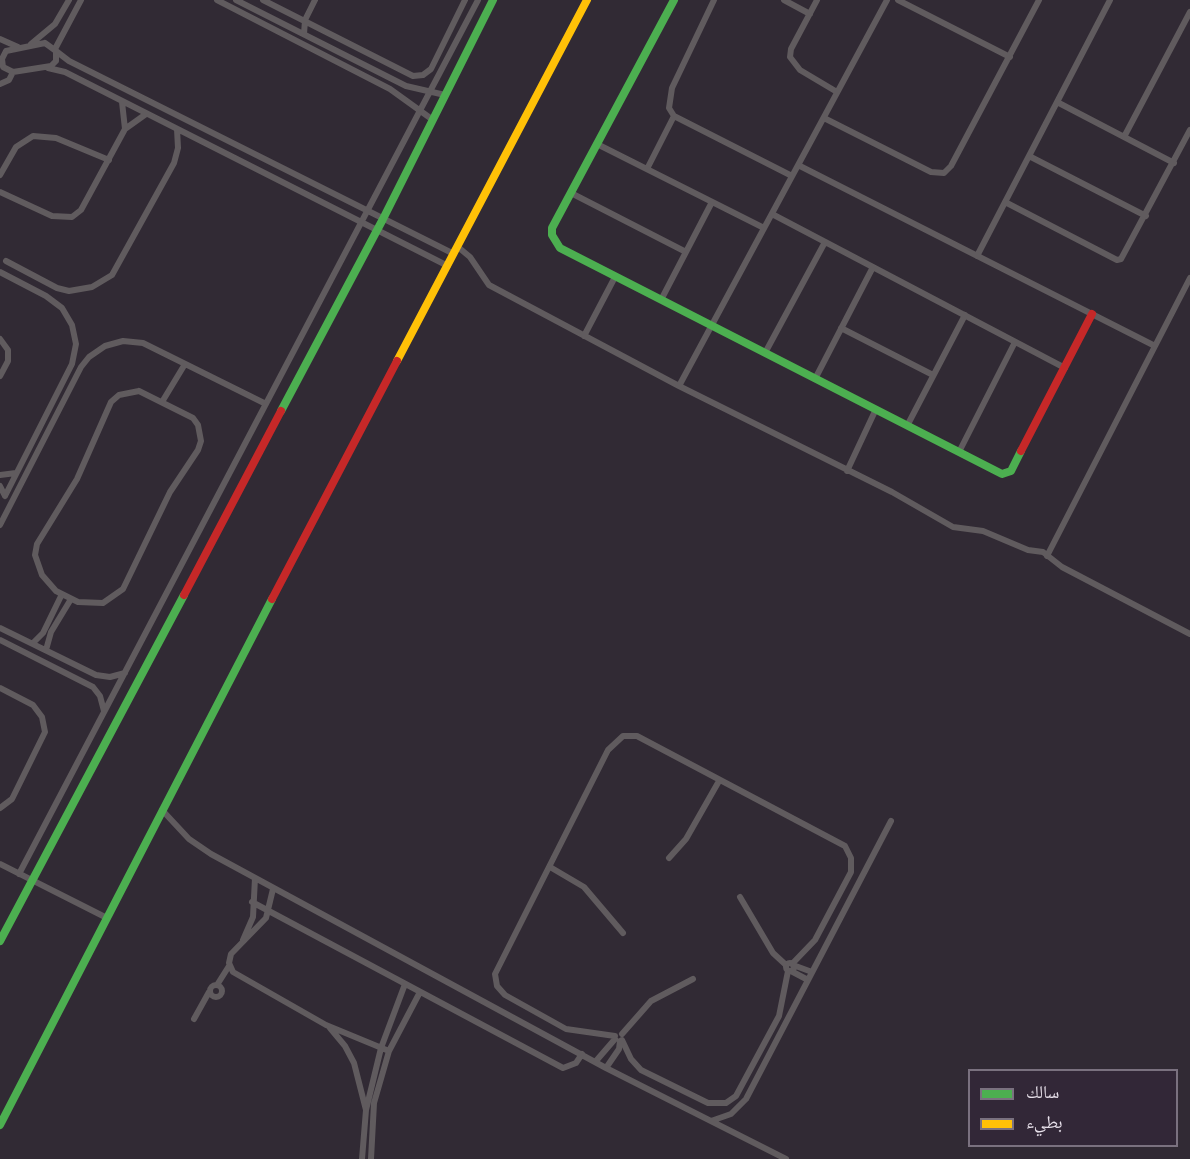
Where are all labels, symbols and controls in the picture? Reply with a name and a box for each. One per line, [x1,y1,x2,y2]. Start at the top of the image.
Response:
legend [968,1069,1178,1147]
text: سالك [1026,1081,1059,1103]
text: بطيء [1026,1111,1063,1133]

